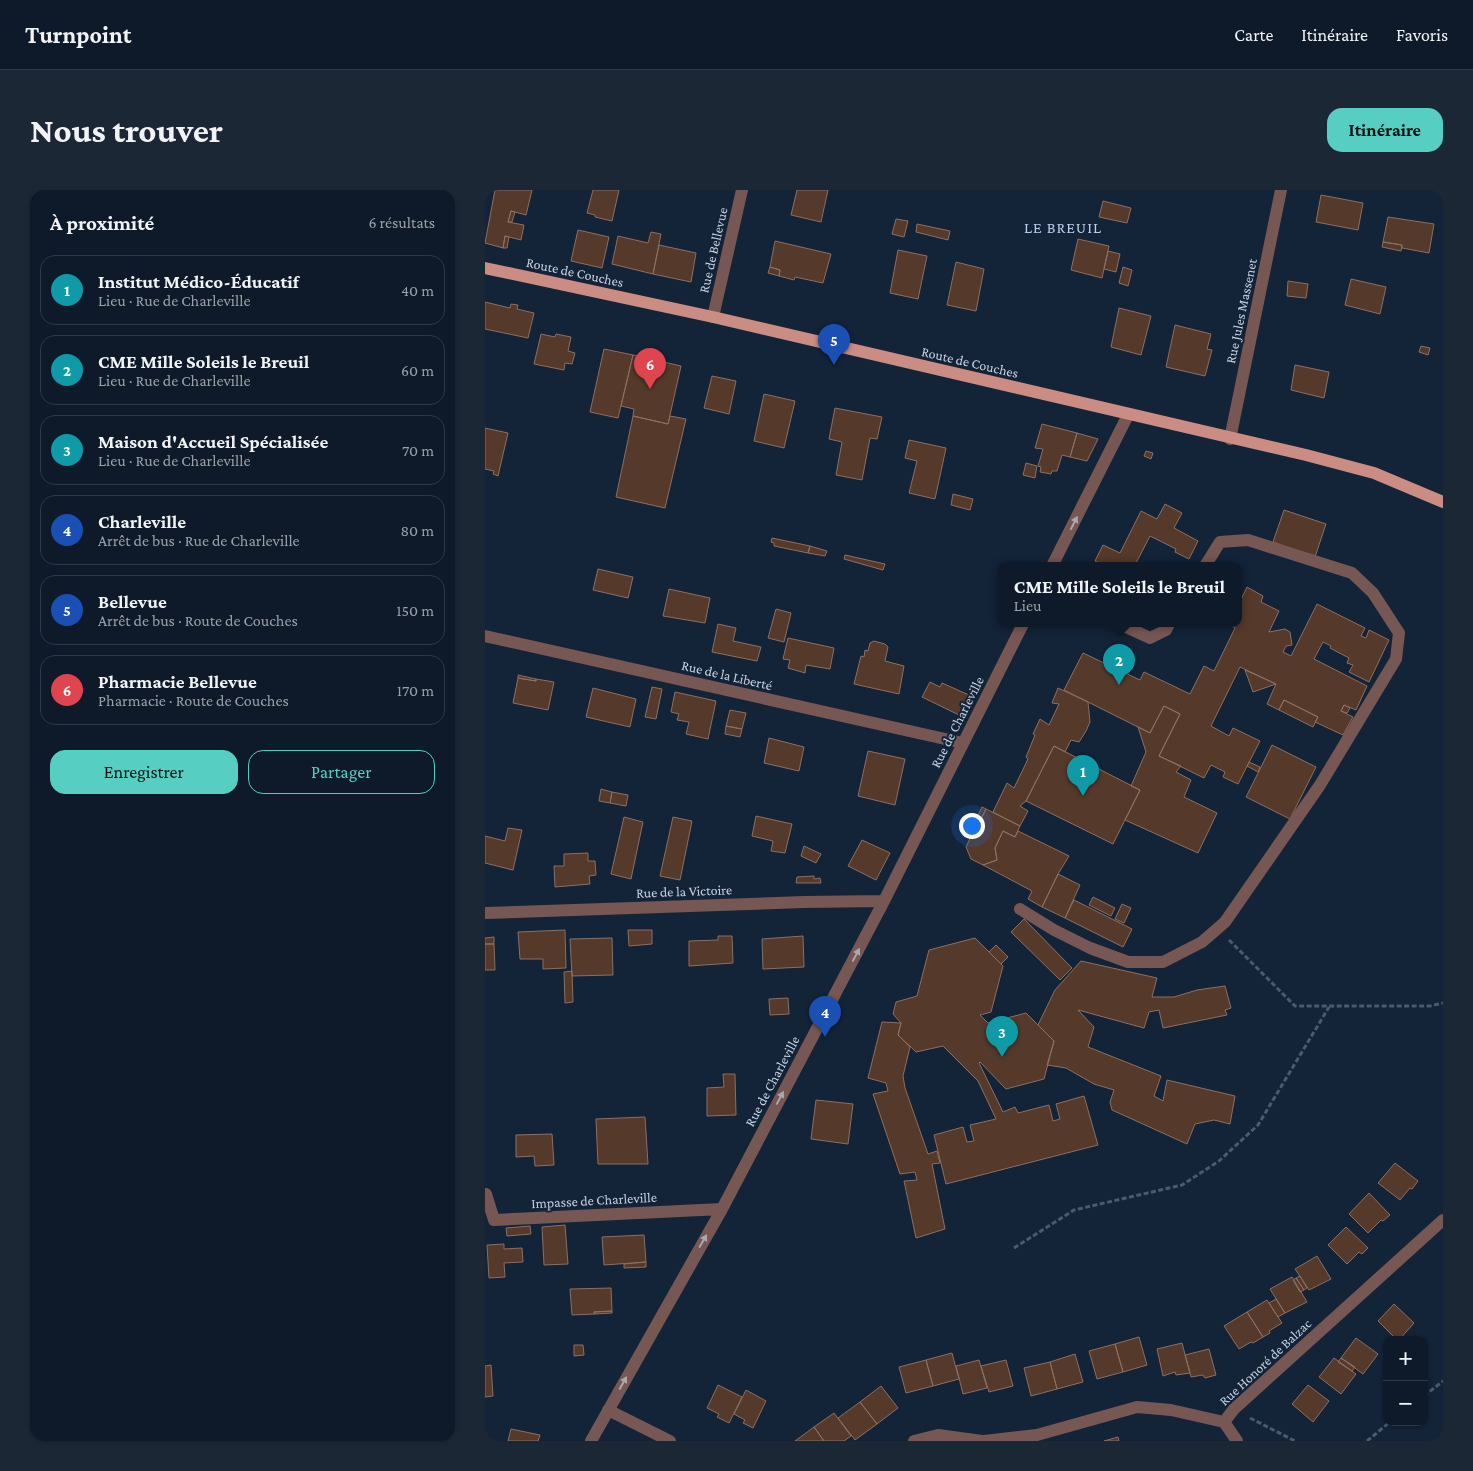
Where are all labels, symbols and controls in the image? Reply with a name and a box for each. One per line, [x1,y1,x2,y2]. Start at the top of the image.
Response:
text: Turnpoint [25,21,131,48]
text: Carte [1234,25,1273,45]
text: Itinéraire [1301,25,1368,45]
text: Favoris [1396,25,1448,45]
button: Itinéraire [1327,108,1443,152]
text: Nous trouver [30,111,223,150]
street label: Rue de Bellevue [695,206,731,294]
text: À proximité [50,211,154,235]
text: 6 résultats [368,214,435,231]
district label: LE BREUIL [1024,219,1102,236]
street label: Route de Couches [525,254,625,290]
street label: Rue Jules Massenet [1222,257,1260,365]
text: Institut Médico-Éducatif [98,271,299,292]
text: 1 [64,282,70,299]
text: 40 m [401,282,434,299]
text: Lieu · Rue de Charleville [98,292,250,309]
pin: 5 [818,324,850,365]
street label: Route de Couches [920,343,1020,381]
pin: 6 [634,348,666,389]
text: CME Mille Soleils le Breuil [98,351,309,372]
text: 2 [63,362,71,379]
text: 60 m [401,362,434,379]
text: Lieu · Rue de Charleville [98,372,250,389]
text: Maison d'Accueil Spécialisée [98,431,328,452]
text: 3 [63,442,71,459]
text: 70 m [402,442,434,459]
text: Lieu · Rue de Charleville [98,452,250,469]
text: Charleville [98,511,186,532]
one-way arrow [1070,516,1078,530]
text: 4 [63,522,71,539]
text: 80 m [400,522,434,539]
text: Arrêt de bus · Rue de Charleville [98,532,300,549]
popup [997,562,1242,627]
text: CME Mille Soleils le Breuil [1014,576,1225,597]
text: Bellevue [98,591,167,612]
text: Lieu [1014,597,1042,614]
text: 5 [63,602,71,619]
text: 150 m [396,602,434,619]
text: Arrêt de bus · Route de Couches [98,612,298,629]
pin: 2 [1103,644,1135,685]
street label: Rue de la Liberté [680,657,774,693]
text: Pharmacie Bellevue [98,671,257,692]
street label: Rue de Charleville [927,674,987,770]
text: 6 [63,682,71,699]
text: 170 m [397,682,434,699]
text: Pharmacie · Route de Couches [98,692,289,709]
button: Enregistrer [50,750,238,794]
button: Partager [248,750,435,794]
pin: 1 [1067,755,1099,796]
your location [959,813,985,839]
street label: Rue de la Victoire [636,881,732,901]
one-way arrow [851,948,860,961]
pin: 4 [809,996,841,1037]
pin: 3 [986,1016,1018,1057]
street label: Rue de Charleville [741,1033,803,1129]
one-way arrow [776,1091,784,1106]
street label: Impasse de Charleville [531,1189,657,1211]
one-way arrow [699,1234,707,1249]
street label: Rue Honoré de Balzac [1216,1315,1314,1409]
map controls [1383,1336,1428,1426]
button: + [1383,1336,1428,1381]
one-way arrow [619,1376,627,1390]
button: − [1383,1381,1428,1426]

